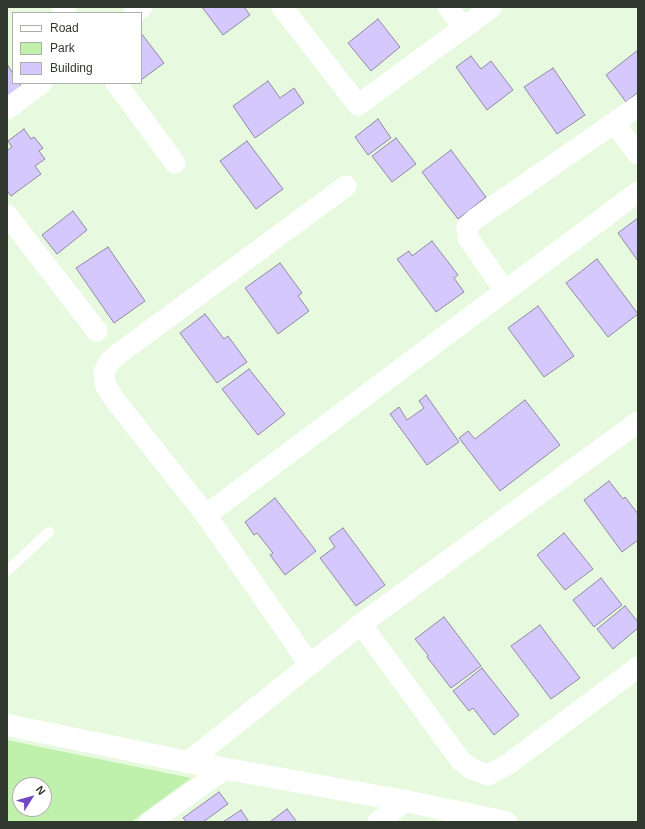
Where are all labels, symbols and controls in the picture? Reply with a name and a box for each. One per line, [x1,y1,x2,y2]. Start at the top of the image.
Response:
legend [12,12,142,84]
text: Road [50,21,79,35]
text: Park [50,41,75,55]
text: Building [50,61,93,75]
north arrow [12,777,52,817]
text: N [34,784,48,797]

